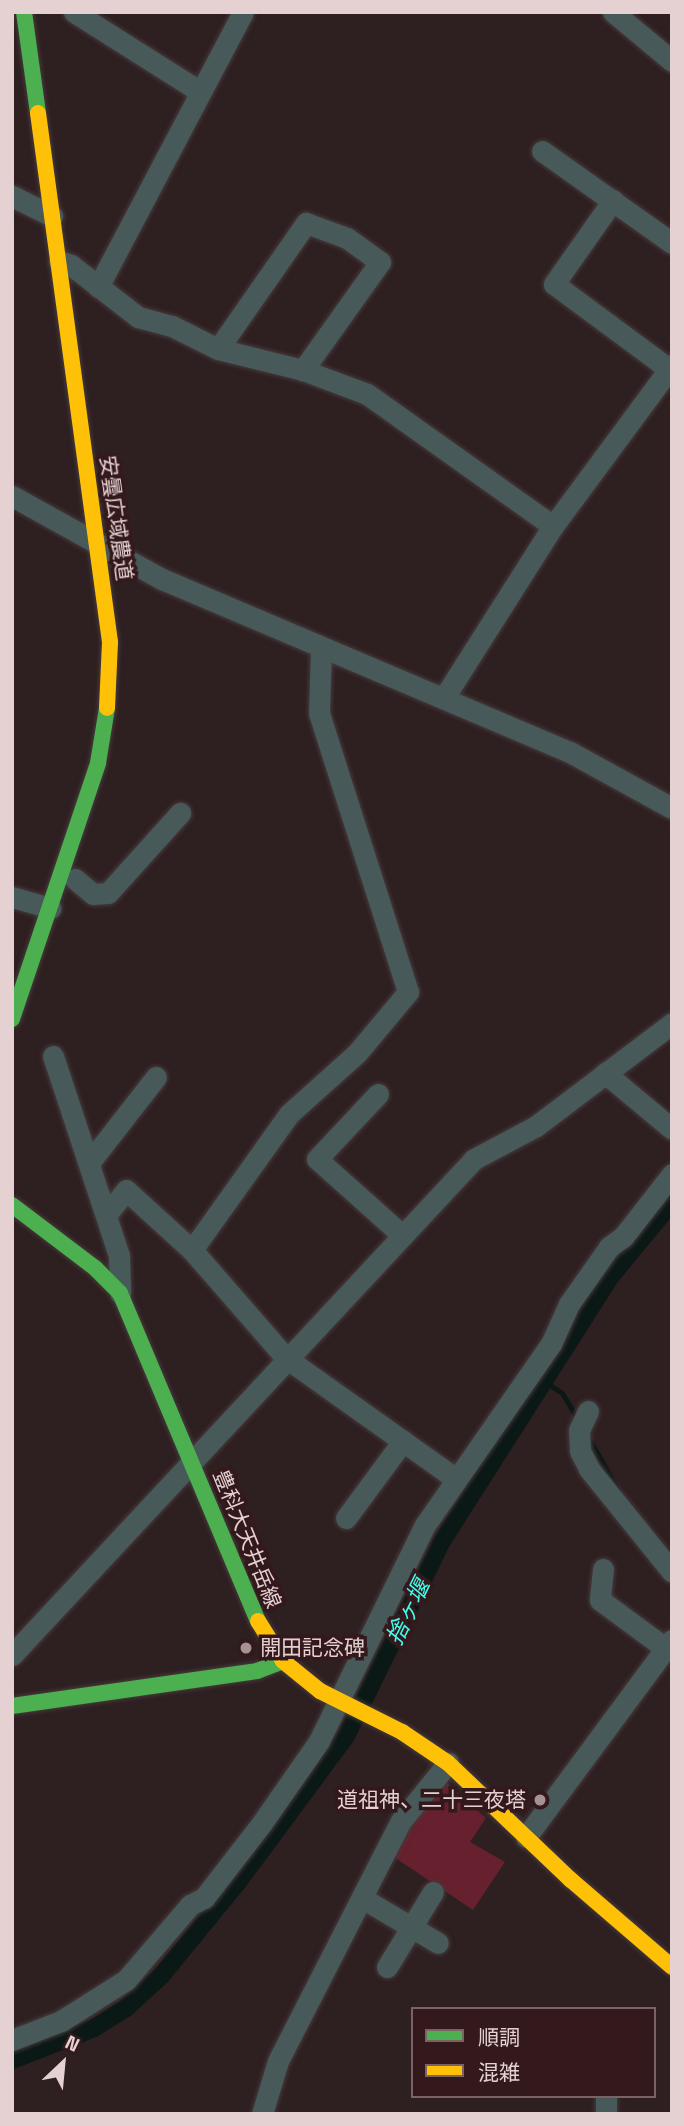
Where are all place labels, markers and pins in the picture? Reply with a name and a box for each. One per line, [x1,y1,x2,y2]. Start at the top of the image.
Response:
place label: 開田記念碑 [260,1635,365,1661]
marker: 開田記念碑 [238,1640,254,1656]
place label: 道祖神、二十三夜塔 [337,1787,526,1813]
marker: 道祖神、二十三夜塔 [532,1792,548,1808]

